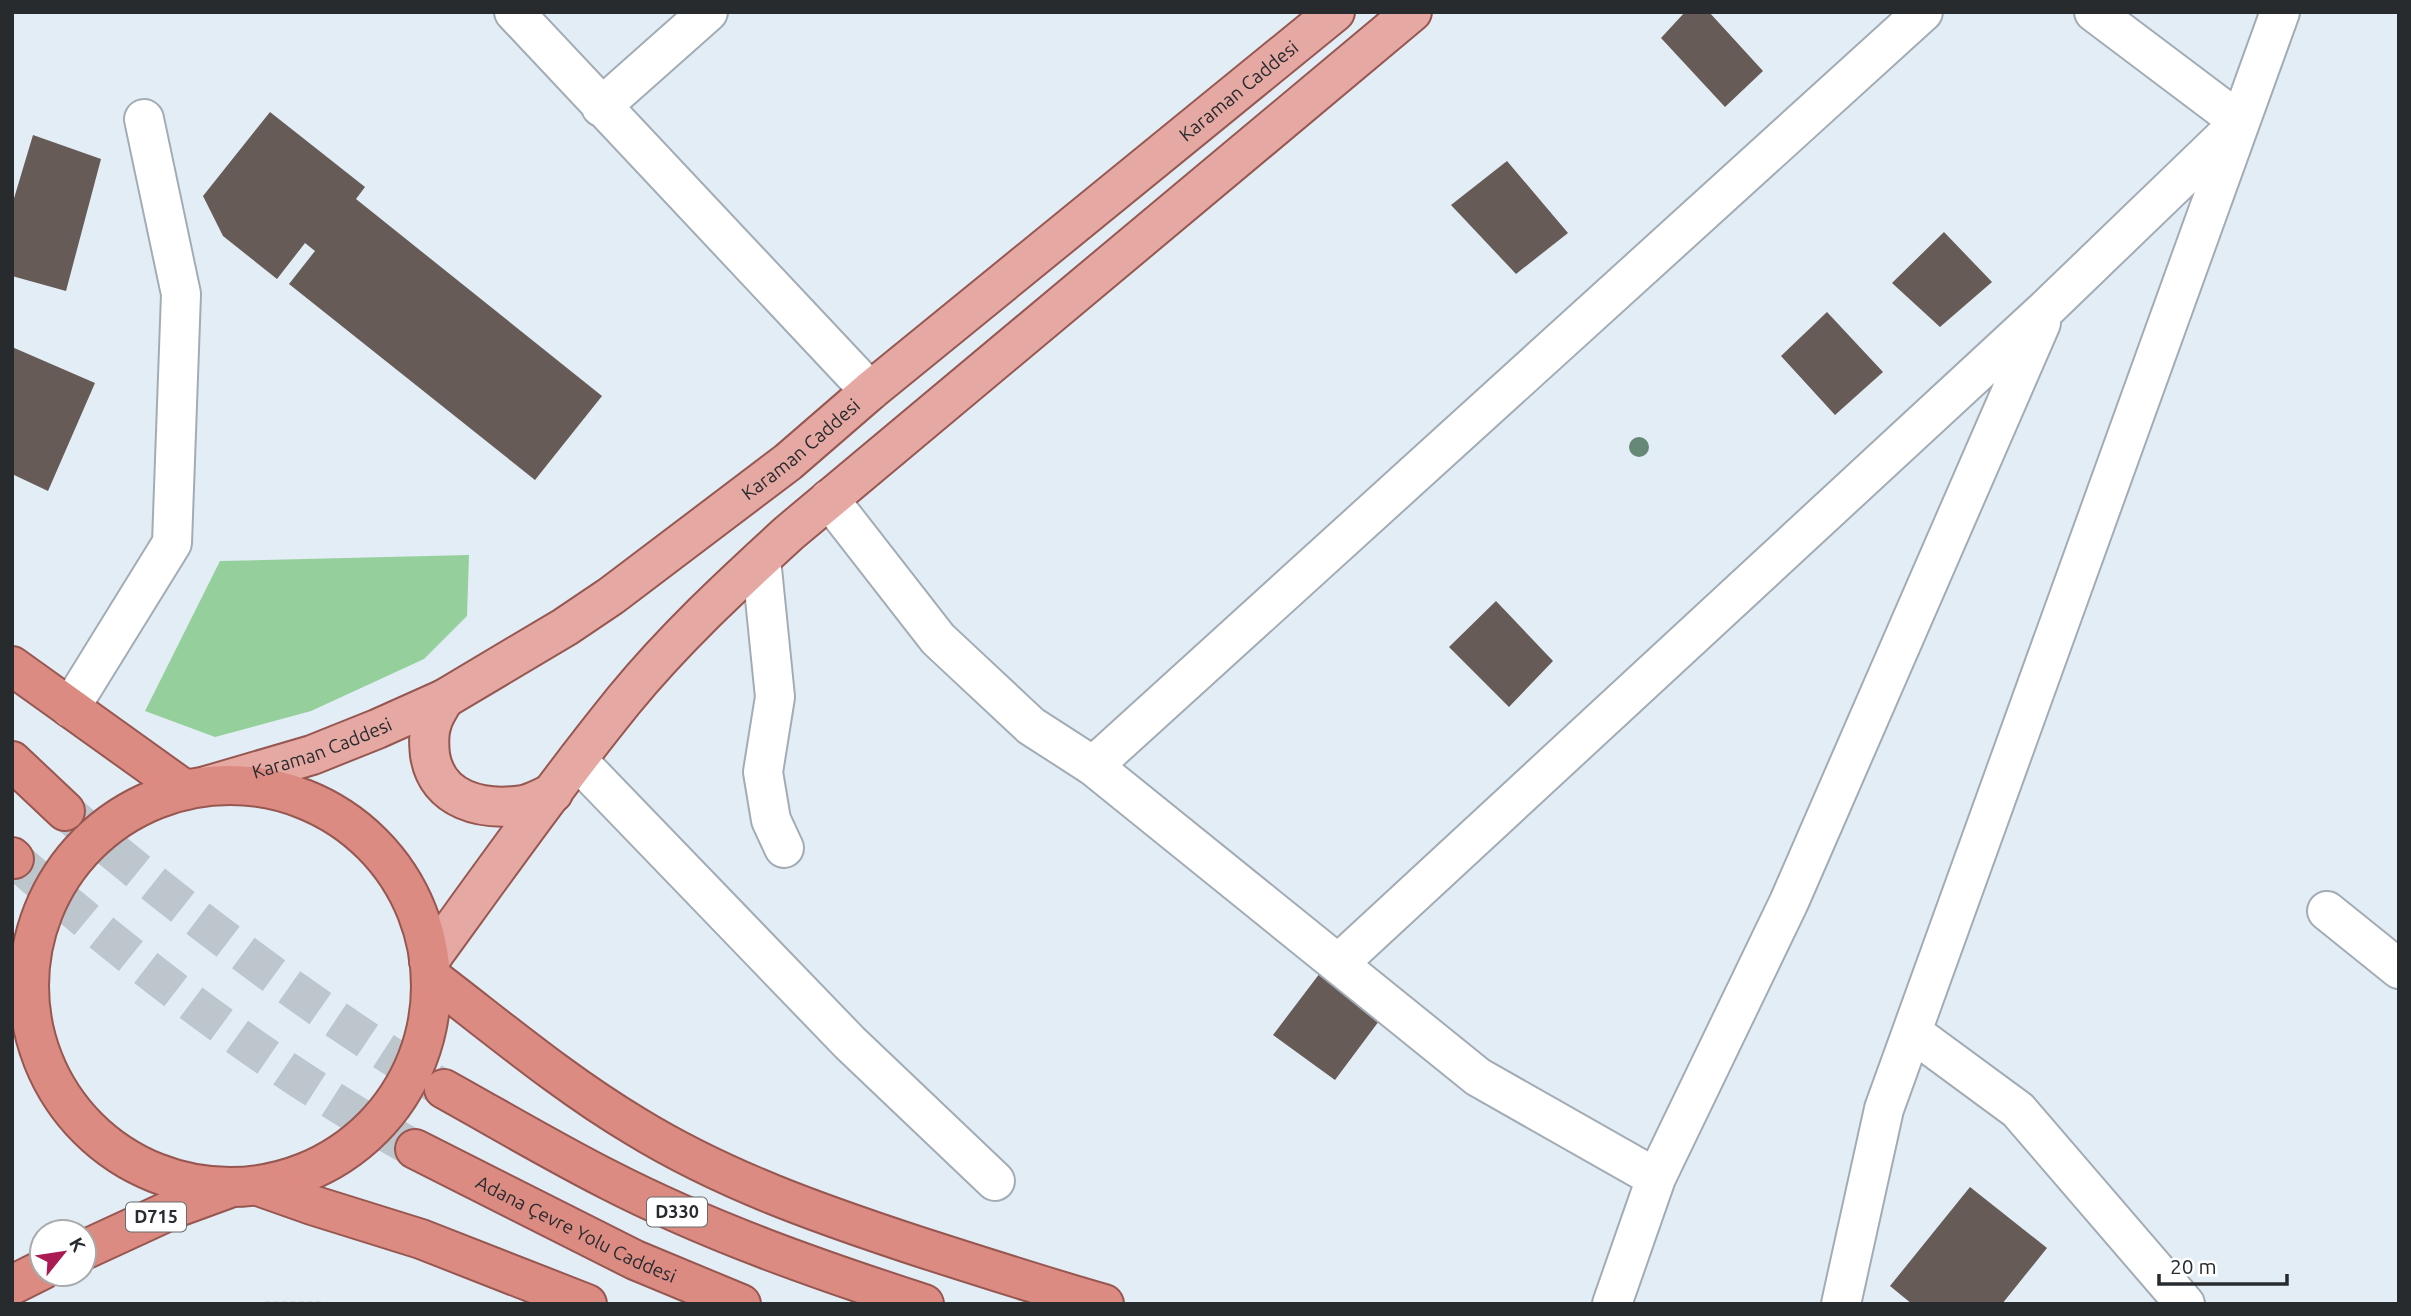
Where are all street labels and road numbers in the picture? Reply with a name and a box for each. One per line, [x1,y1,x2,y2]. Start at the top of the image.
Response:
street label: Karaman Caddesi [1175,36,1302,146]
street label: Karaman Caddesi [737,394,864,504]
street label: Karaman Caddesi [250,713,395,783]
street label: Adana Çevre Yolu Caddesi [472,1171,680,1287]
road number: D330 [647,1198,707,1226]
road number: D715 [126,1202,186,1232]

